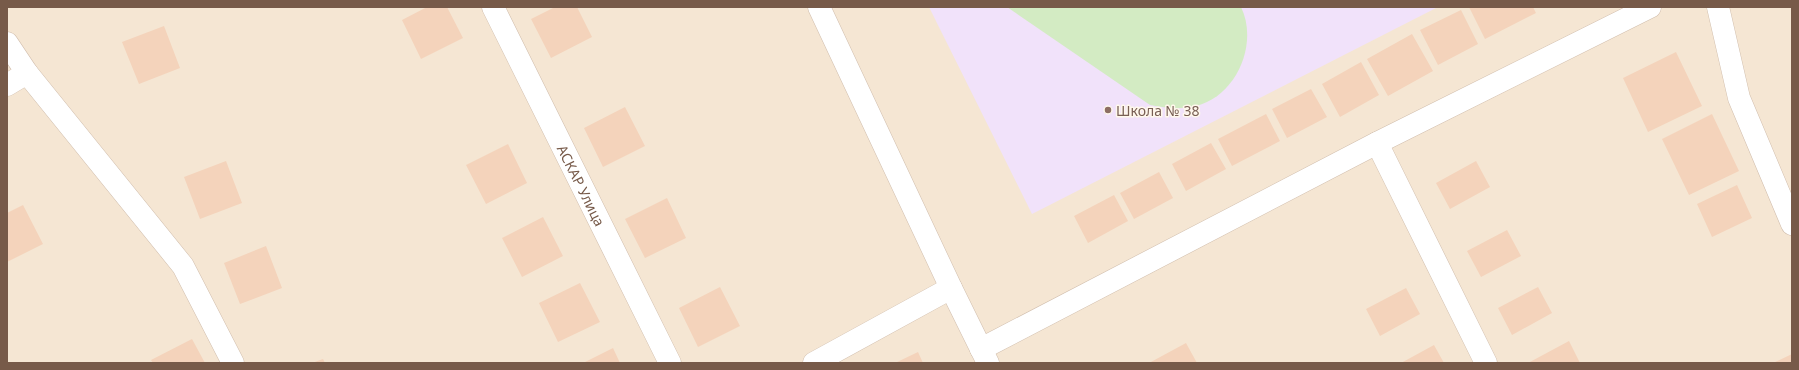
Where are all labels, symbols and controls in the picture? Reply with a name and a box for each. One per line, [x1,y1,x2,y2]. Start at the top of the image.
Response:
place label: Школа № 38 [1116,101,1200,120]
marker: Школа № 38 [1103,105,1113,115]
street label: АСКАР Улица [553,141,610,229]

